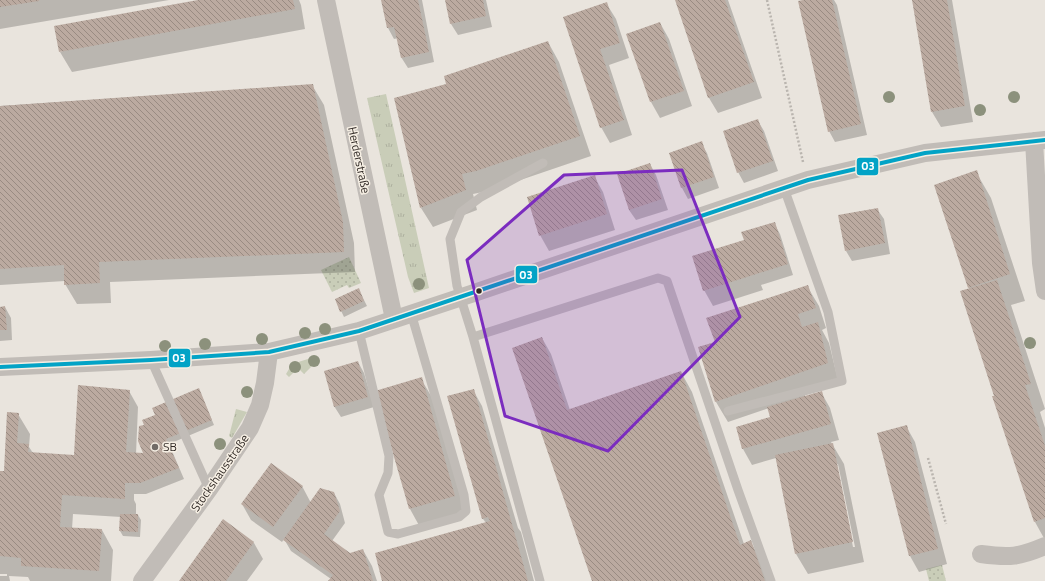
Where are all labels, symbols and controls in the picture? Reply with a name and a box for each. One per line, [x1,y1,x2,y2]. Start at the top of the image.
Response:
street label: Herderstraße [343,125,376,195]
line badge: O3 [856,157,879,176]
text: O3 [861,158,875,174]
line badge: O3 [515,265,538,284]
text: O3 [519,267,533,283]
unlabelled marker [474,286,484,296]
line badge: O3 [168,348,191,368]
text: O3 [172,350,186,366]
street label: Stockshausstraße [186,430,253,515]
place label: SB [163,437,177,456]
marker: SB [150,442,160,452]

